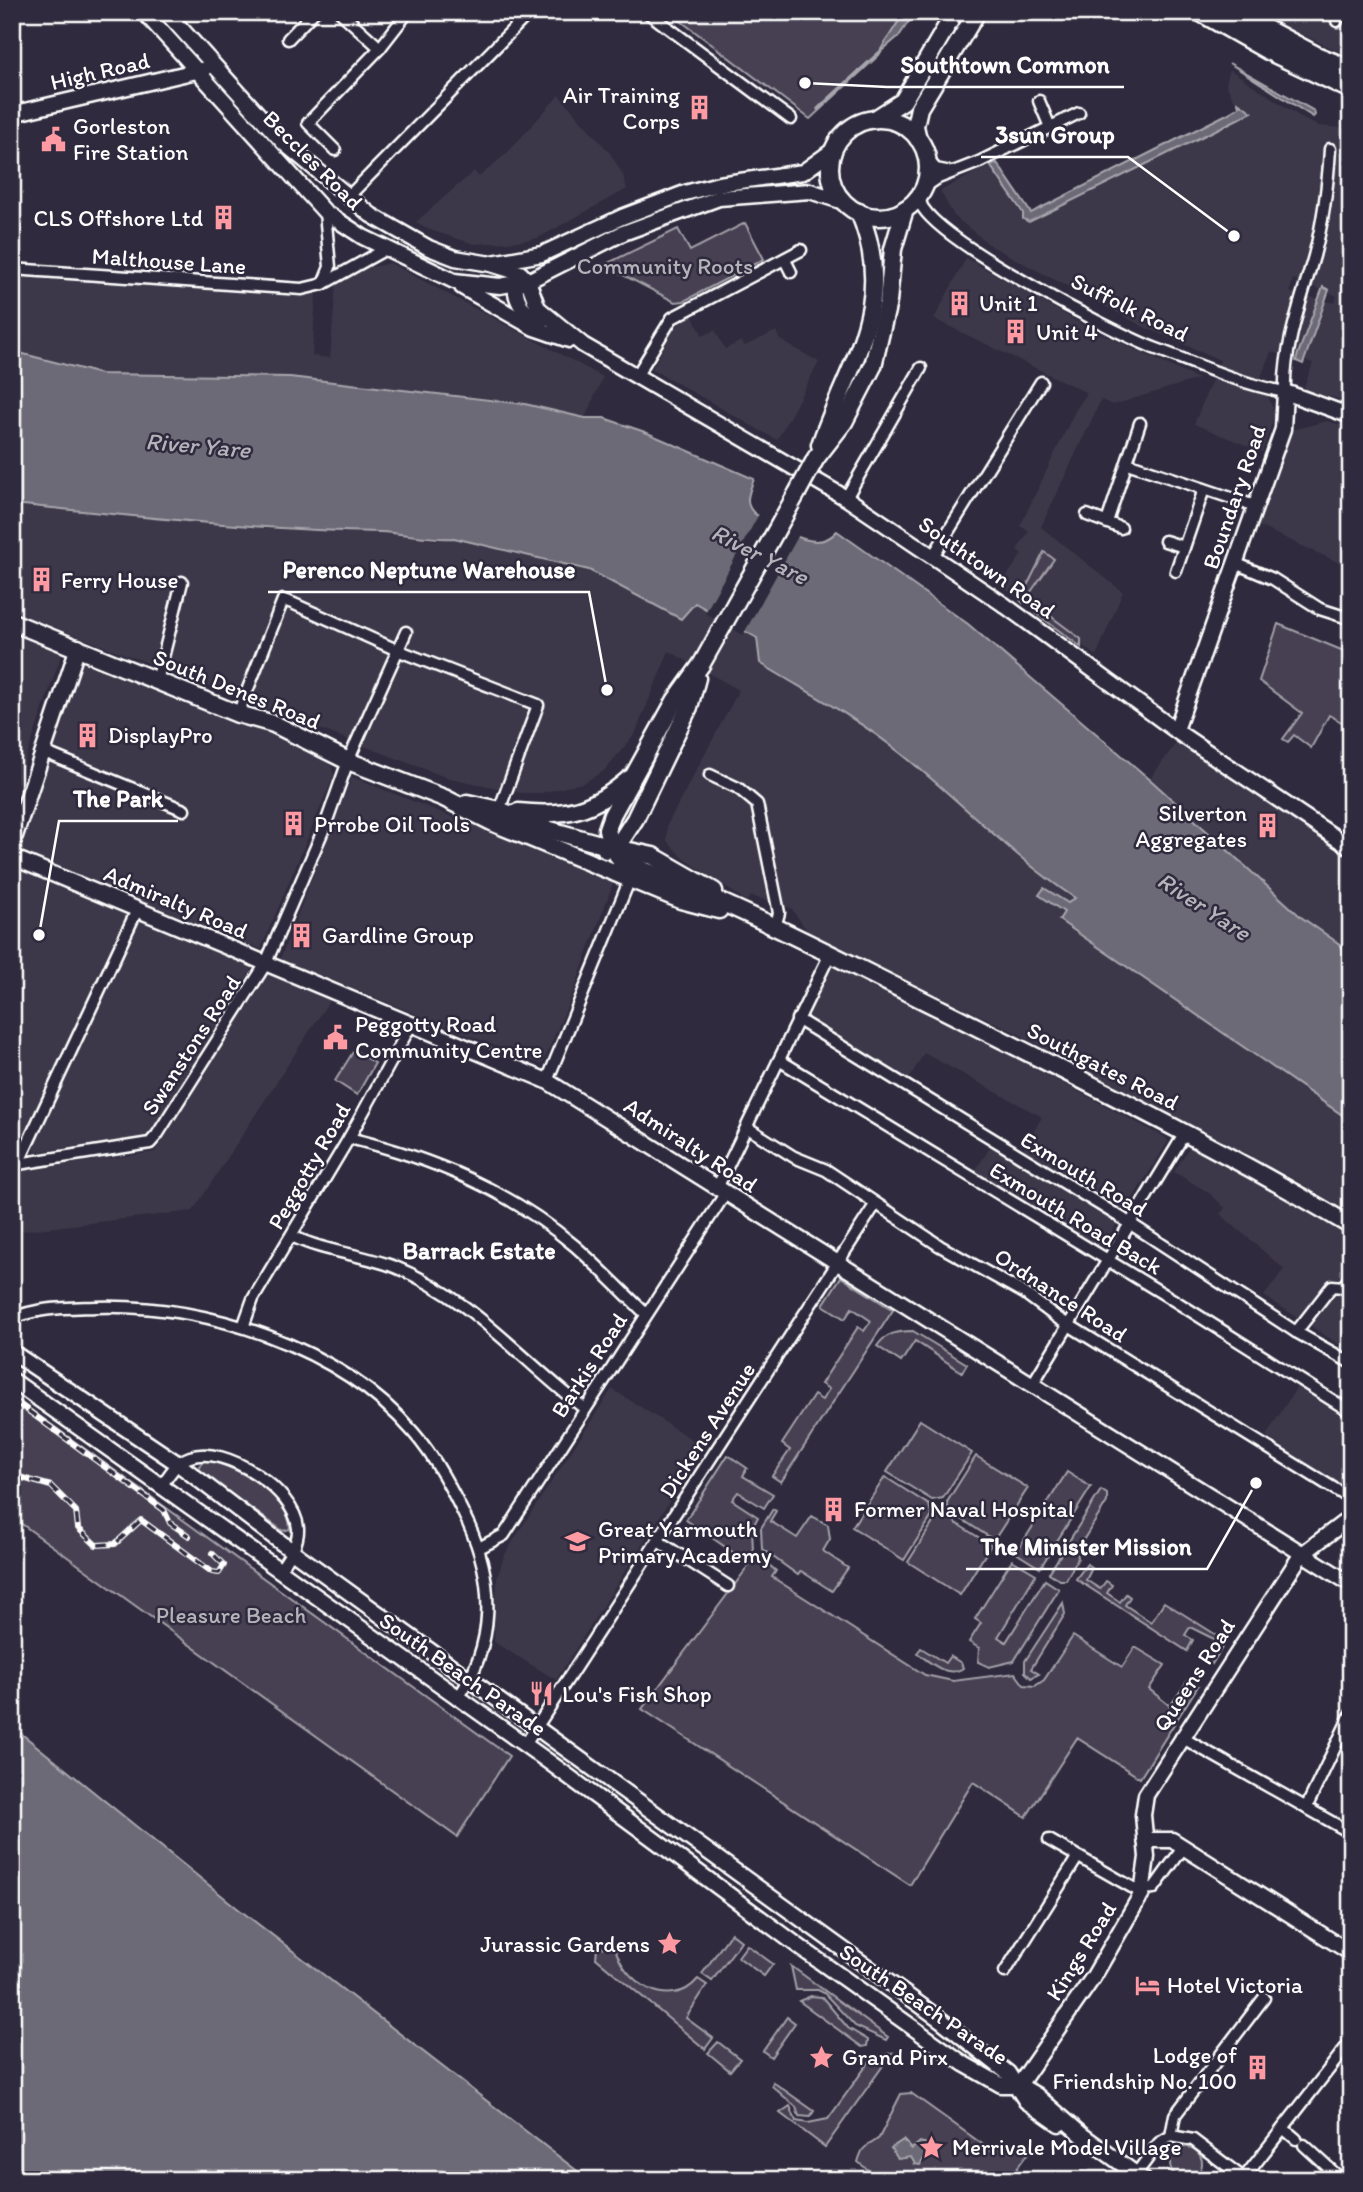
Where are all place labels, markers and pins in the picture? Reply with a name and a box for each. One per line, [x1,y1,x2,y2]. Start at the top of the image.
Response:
callout: Southtown Common [887,42,1124,87]
place label: Air Training Corps [563,81,680,135]
building icon: Air Training Corps [686,94,714,122]
place label: Gorleston Fire Station [73,112,189,166]
callout: 3sun Group [981,112,1128,157]
public building icon: Gorleston Fire Station [39,125,67,153]
place label: CLS Offshore Ltd [34,204,203,232]
building icon: CLS Offshore Ltd [209,204,237,232]
building icon: Unit 1 [945,289,973,317]
place label: Unit 1 [979,289,1038,317]
building icon: Unit 4 [1002,318,1030,346]
place label: Unit 4 [1036,318,1098,346]
callout: Perenco Neptune Warehouse [268,547,589,592]
building icon: Ferry House [27,566,55,594]
place label: Ferry House [61,566,178,594]
building icon: DisplayPro [74,721,102,749]
place label: DisplayPro [108,721,213,749]
callout: The Park [59,776,178,821]
place label: Silverton Aggregates [1136,799,1247,853]
building icon: Prrobe Oil Tools [280,810,308,838]
place label: Prrobe Oil Tools [314,810,470,838]
building icon: Silverton Aggregates [1253,812,1281,840]
building icon: Gardline Group [288,921,316,949]
place label: Gardline Group [322,921,474,949]
place label: Peggotty Road Community Centre [355,1010,543,1064]
public building icon: Peggotty Road Community Centre [321,1023,349,1051]
building icon: Former Naval Hospital [820,1495,848,1523]
place label: Former Naval Hospital [854,1495,1075,1523]
place label: Great Yarmouth Primary Academy [598,1515,772,1569]
callout: The Minister Mission [966,1524,1207,1569]
school or university icon: Great Yarmouth Primary Academy [564,1528,592,1556]
restaurant icon: Lou's Fish Shop [528,1680,556,1708]
place label: Lou's Fish Shop [562,1680,711,1708]
place label: Jurassic Gardens [480,1930,650,1958]
place icon: Jurassic Gardens [656,1930,684,1958]
hotel icon: Hotel Victoria [1133,1971,1161,1999]
place label: Hotel Victoria [1167,1971,1303,1999]
place label: Lodge of Friendship No. 100 [1052,2041,1237,2095]
place icon: Grand Pirx [808,2043,836,2071]
place label: Grand Pirx [842,2043,948,2071]
building icon: Lodge of Friendship No. 100 [1243,2054,1271,2082]
place icon: Merrivale Model Village [918,2133,946,2161]
place label: Merrivale Model Village [952,2133,1181,2161]

